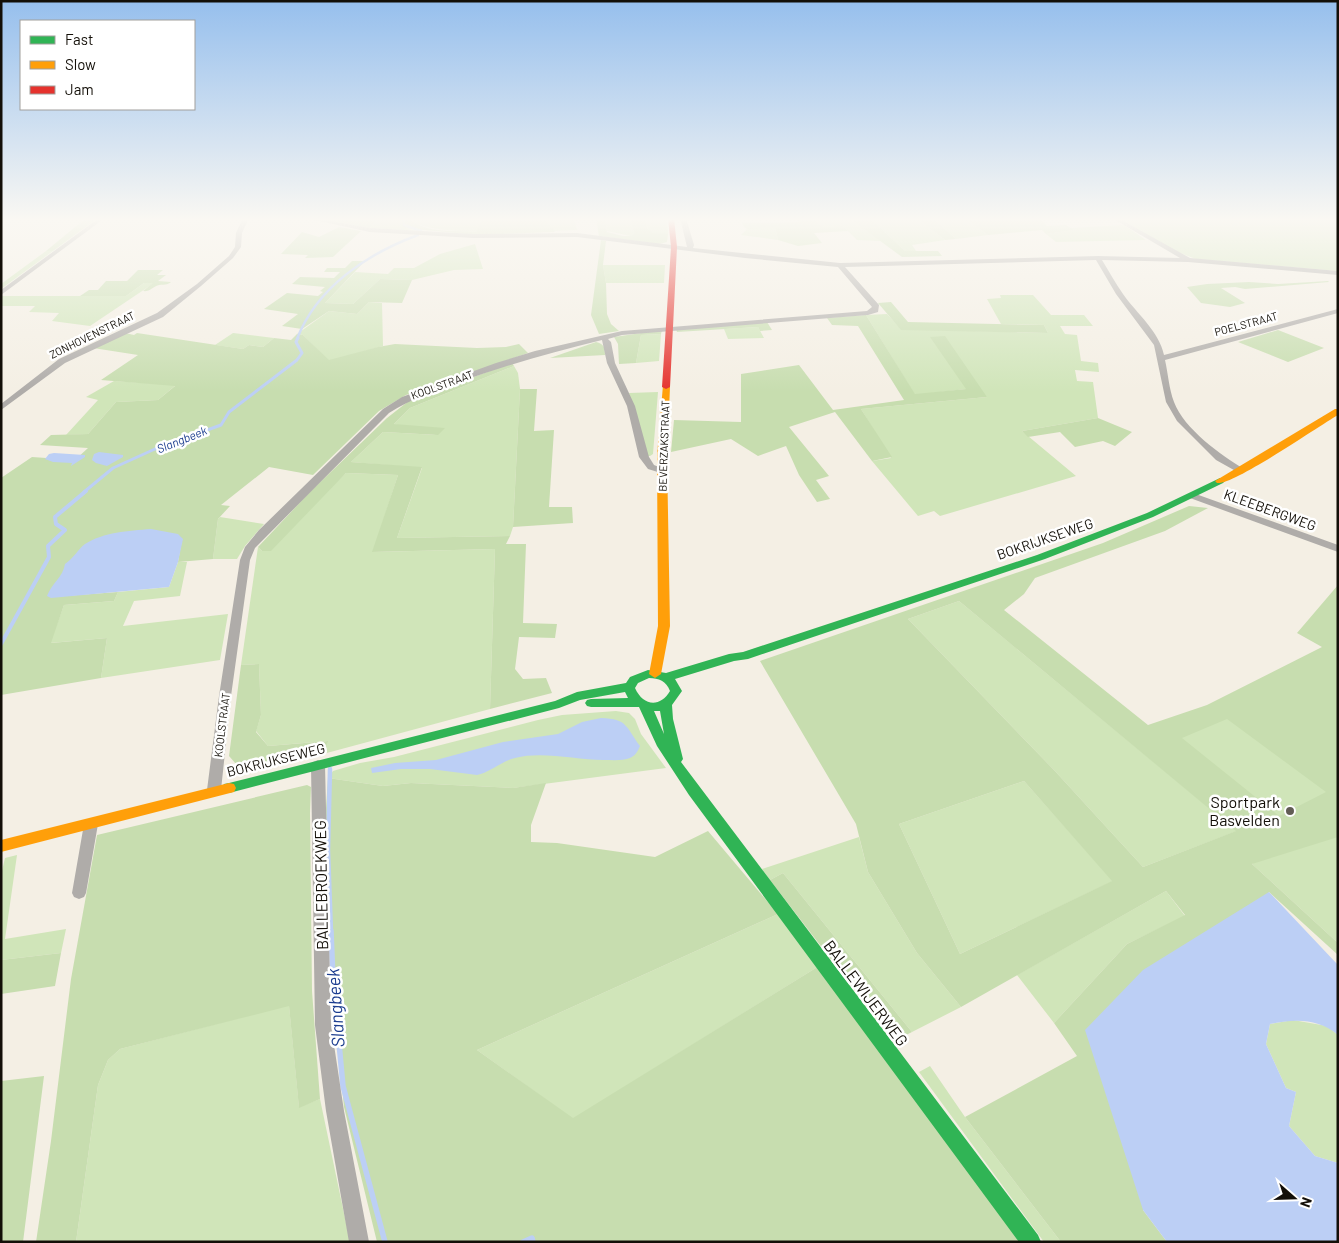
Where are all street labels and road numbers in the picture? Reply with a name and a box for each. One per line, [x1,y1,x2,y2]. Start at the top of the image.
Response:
street label: ZONHOVENSTRAAT [47,308,137,361]
street label: POELSTRAAT [1213,309,1279,338]
street label: KOOLSTRAAT [409,367,475,402]
street label: BEVERZAKSTRAAT [655,400,672,492]
street label: KLEEBERGWEG [1222,485,1319,534]
street label: BOKRIJKSEWEG [994,514,1095,563]
street label: KOOLSTRAAT [211,692,232,758]
street label: BOKRIJKSEWEG [225,739,327,780]
street label: BALLEBROEKWEG [310,820,331,950]
street label: BALLEWIJERWEG [820,936,912,1049]

